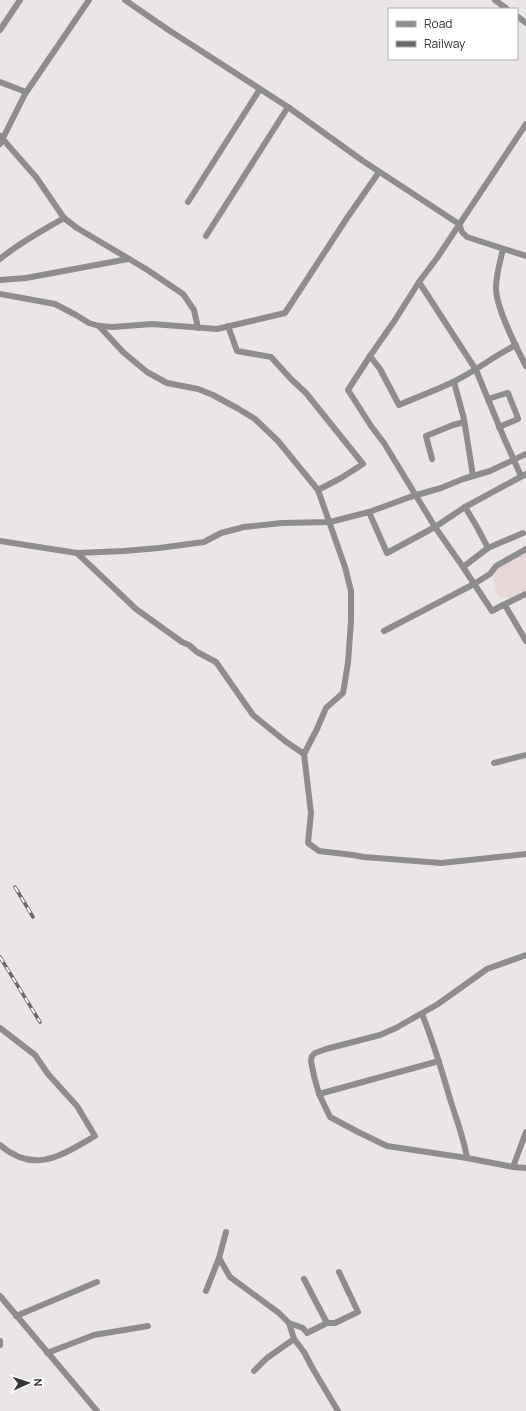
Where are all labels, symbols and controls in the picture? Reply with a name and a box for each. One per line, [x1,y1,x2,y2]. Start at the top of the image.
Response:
legend [388,8,518,60]
text: Road [424,15,452,32]
text: Railway [424,35,466,52]
north arrow [8,1363,48,1403]
text: N [31,1378,46,1387]

